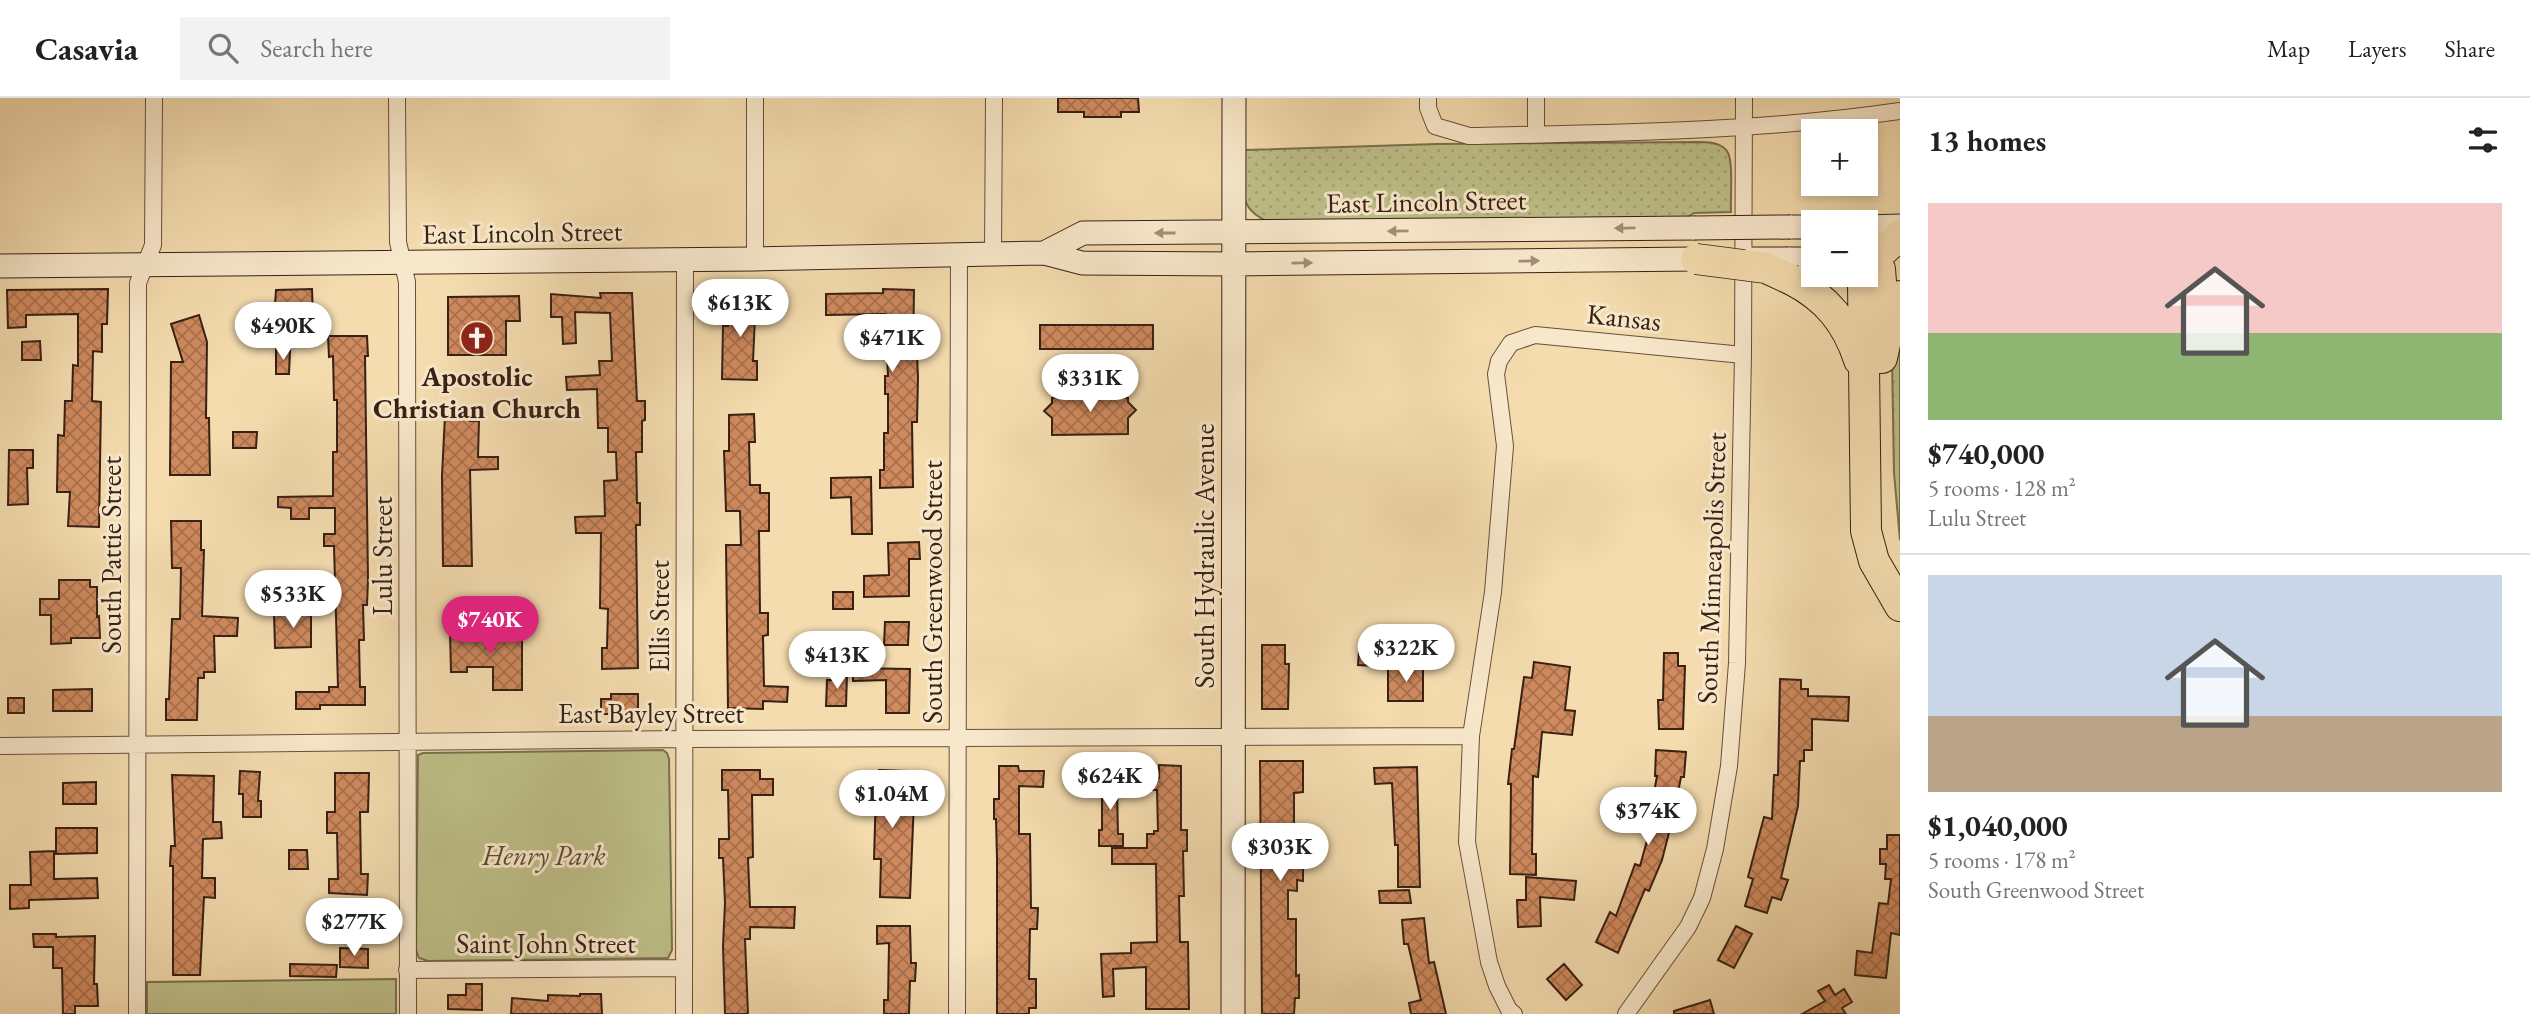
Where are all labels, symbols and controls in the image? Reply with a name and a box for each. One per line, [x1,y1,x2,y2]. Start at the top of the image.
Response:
search box [180,17,670,80]
text: Casavia [35,27,138,70]
icon: search [204,29,242,67]
text: Search here [260,31,373,65]
text: Map [2267,33,2310,64]
text: Layers [2348,33,2407,64]
text: Share [2445,33,2495,64]
map controls [1801,119,1878,287]
button: + [1801,119,1878,196]
text: 13 homes [1928,121,2046,160]
icon: filters [2464,121,2502,159]
street label: East Lincoln Street [1325,181,1527,221]
button: − [1801,210,1878,287]
street label: East Lincoln Street [421,212,623,252]
one-way arrow [1614,222,1636,234]
one-way arrow [1387,225,1409,237]
one-way arrow [1154,227,1176,239]
icon: home [2152,248,2278,374]
one-way arrow [1519,255,1541,267]
one-way arrow [1291,257,1313,269]
pin: $613K [691,280,789,339]
text: $613K [708,287,772,317]
street label: Kansas [1585,295,1663,339]
pin: $490K [234,302,332,362]
text: $490K [251,310,315,340]
pin: $471K [843,314,941,374]
church icon: Apostolic Christian Church [458,319,496,357]
text: $471K [860,322,924,352]
pin: $331K [1041,354,1139,414]
place label: Apostolic Christian Church [373,358,581,426]
text: $331K [1058,362,1122,392]
street label: South Hydraulic Avenue [1186,423,1222,689]
street label: South Minneapolis Street [1688,431,1734,705]
text: $740,000 [1928,434,2044,473]
street label: South Pattie Street [93,456,129,654]
street label: South Greenwood Street [914,460,950,724]
text: 5 rooms · 128 m² [1928,473,2076,503]
street label: Lulu Street [364,496,400,616]
text: Lulu Street [1928,503,2026,533]
street label: Ellis Street [641,560,677,672]
pin: $533K [244,570,342,630]
text: $533K [261,578,325,608]
pin: $740K [441,596,539,656]
text: $740K [458,604,522,634]
icon: home [2152,620,2278,746]
pin: $322K [1357,624,1455,684]
pin: $413K [788,632,886,691]
text: $322K [1374,632,1438,662]
text: $413K [805,639,869,669]
street label: East Bayley Street [558,695,744,731]
pin: $624K [1061,752,1159,812]
text: $624K [1078,760,1142,790]
pin: $1.04M [835,770,949,830]
text: $1.04M [855,778,929,808]
pin: $374K [1599,788,1697,847]
text: $374K [1616,795,1680,825]
text: $1,040,000 [1928,806,2068,845]
pin: $303K [1231,824,1329,883]
text: $303K [1248,831,1312,861]
park label: Henry Park [481,837,606,873]
text: 5 rooms · 178 m² [1928,845,2076,875]
text: South Greenwood Street [1928,875,2144,905]
pin: $277K [305,898,403,958]
text: $277K [322,906,386,936]
street label: Saint John Street [456,925,636,961]

